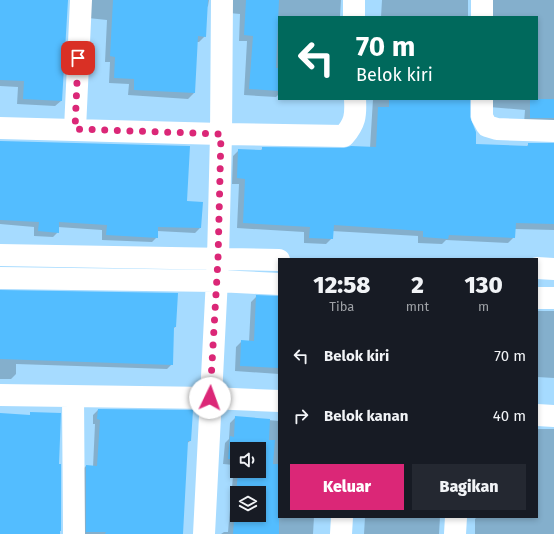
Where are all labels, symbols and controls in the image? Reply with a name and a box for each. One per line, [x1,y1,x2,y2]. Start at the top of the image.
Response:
text: 70 m [356,30,415,63]
icon: left [290,32,342,84]
pin [61,41,95,75]
icon: arrive [67,47,89,69]
text: Belok kiri [356,64,433,86]
text: 12:58 [313,271,370,299]
text: 2 [411,271,424,299]
text: 130 [464,271,503,299]
text: Tiba [329,299,354,314]
text: mnt [406,299,429,314]
text: m [478,299,489,314]
icon: left [290,345,312,367]
text: Belok kiri [324,347,389,365]
text: 70 m [494,347,526,365]
position arrow [189,377,231,419]
icon: right [290,405,312,427]
text: Belok kanan [324,407,408,425]
text: 40 m [493,407,526,425]
map controls [230,442,266,522]
button: sound [230,442,266,478]
button: Keluar [290,464,404,510]
button: Bagikan [412,464,526,510]
button: layers [230,486,266,522]

